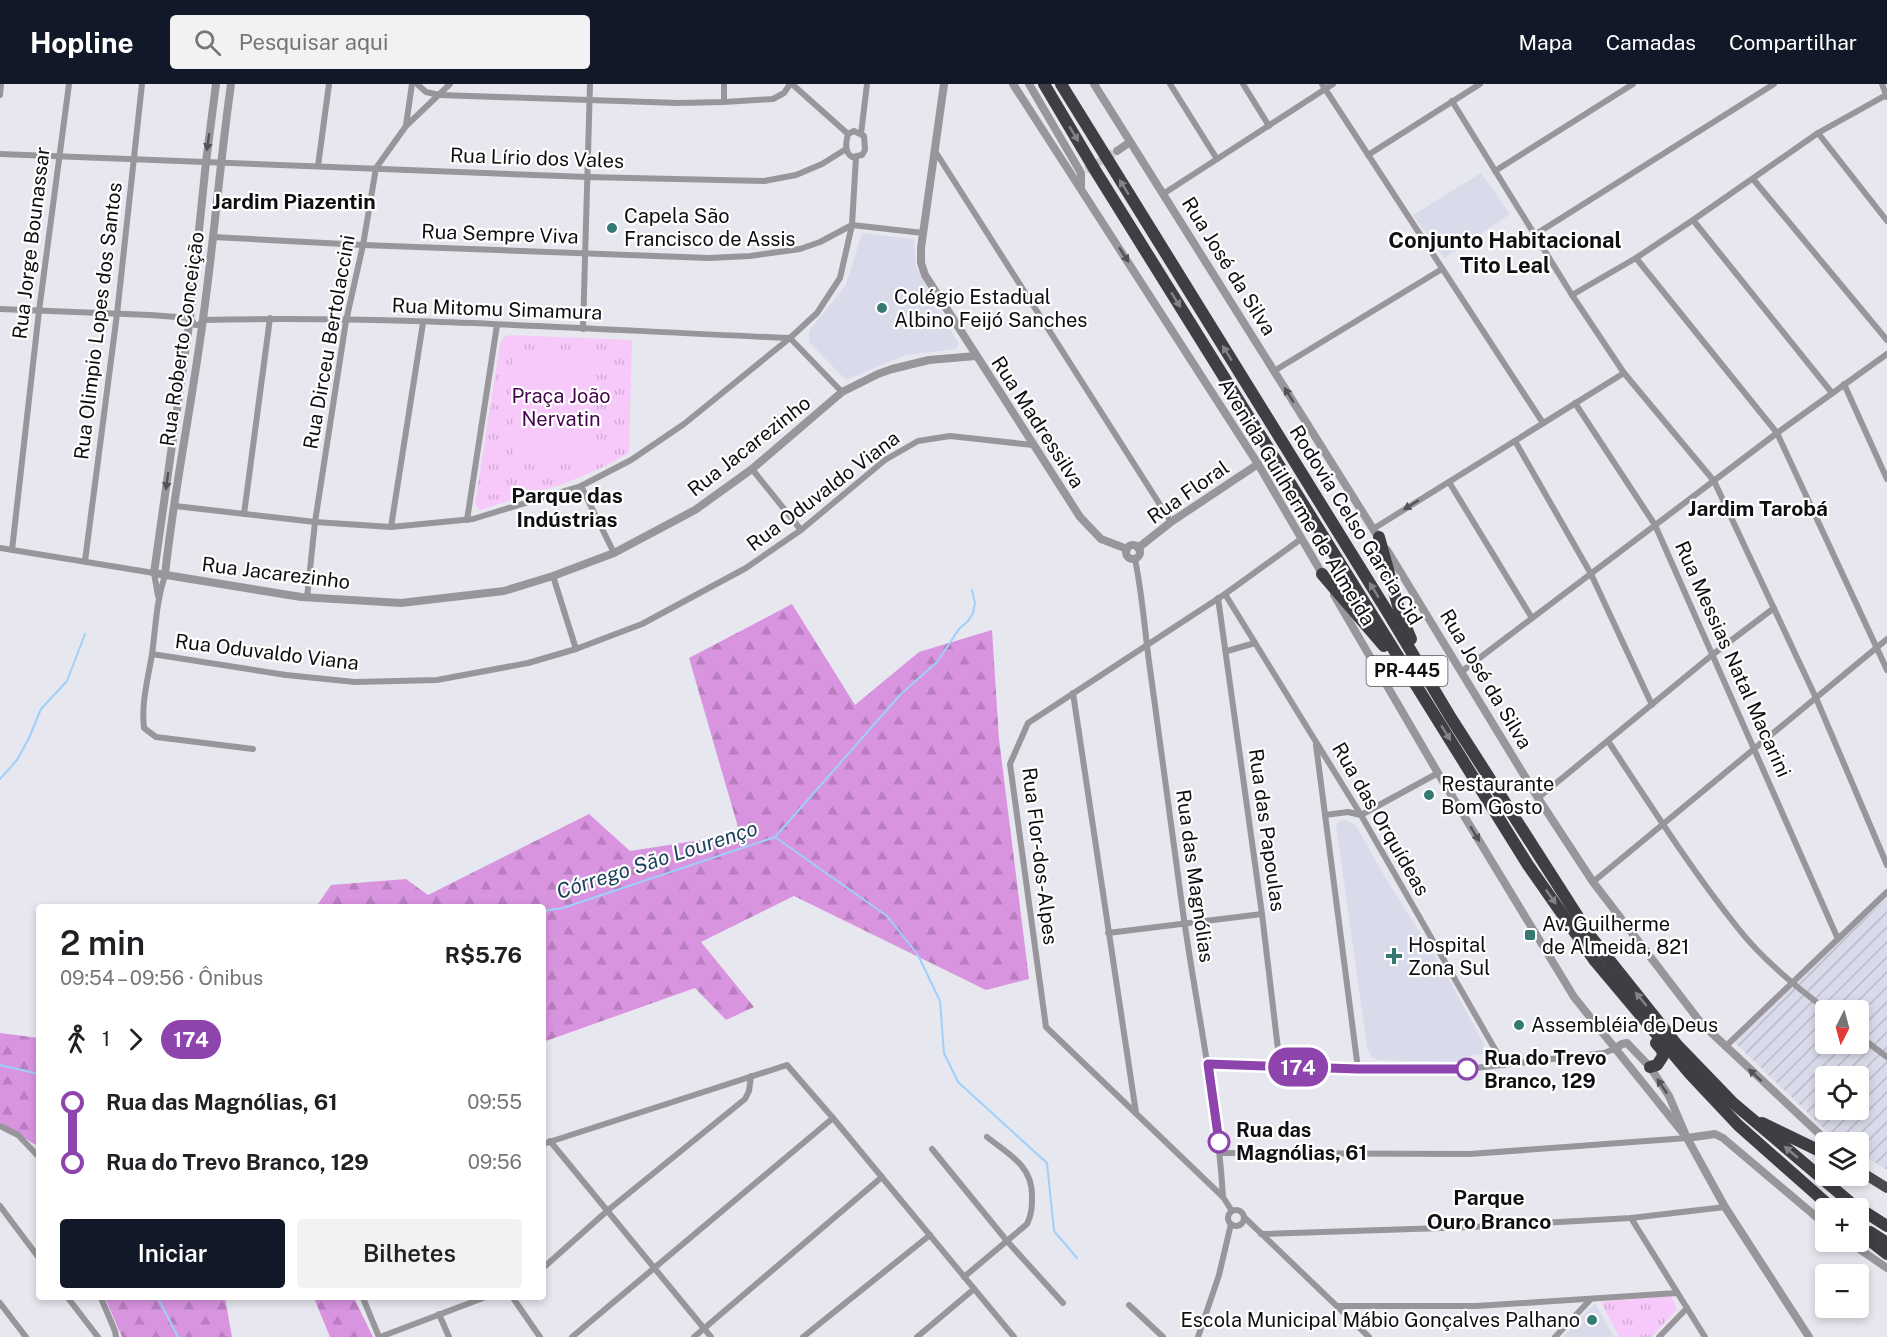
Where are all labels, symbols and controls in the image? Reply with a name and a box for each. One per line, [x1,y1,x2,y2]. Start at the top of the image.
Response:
search box [170,15,590,69]
text: Hopline [30,26,134,59]
icon: search [191,26,224,59]
text: Pesquisar aqui [239,29,388,55]
text: Mapa [1519,30,1573,55]
text: Camadas [1606,30,1696,55]
text: Compartilhar [1729,30,1857,55]
one-way arrow [1068,126,1079,142]
one-way arrow [204,133,213,152]
street label: Rua Lírio dos Vales [450,143,624,173]
street label: Rua Jorge Bounassar [7,145,55,341]
one-way arrow [1118,179,1129,195]
street label: Rua Olimpio Lopes dos Santos [69,181,127,461]
district label: Jardim Piazentin [212,189,376,214]
street label: Rua José da Silva [1177,192,1281,340]
place label: Capela São Francisco de Assis [624,204,796,251]
street label: Rua Sempre Viva [421,219,579,249]
marker: Capela São Francisco de Assis [605,221,619,235]
district label: Conjunto Habitacional Tito Leal [1388,227,1622,278]
street label: Rua Roberto Conceição [155,230,209,448]
street label: Rua Dirceu Bertolaccini [298,233,360,451]
one-way arrow [1118,247,1129,263]
place label: Colégio Estadual Albino Feijó Sanches [894,285,1087,332]
one-way arrow [1170,292,1181,308]
street label: Rua Mitomu Simamura [391,293,603,325]
marker: Colégio Estadual Albino Feijó Sanches [875,301,889,315]
one-way arrow [1221,345,1232,361]
street label: Rua Madressilva [986,352,1090,492]
street label: Avenida Guilherme de Almeida [1213,374,1381,630]
park label: Praça João Nervatin [511,384,611,431]
one-way arrow [1284,387,1295,404]
street label: Rua Jacarezinho [683,391,815,501]
street label: Rodovia Celso Garcia Cid [1285,421,1427,629]
street label: Rua Oduvaldo Viana [742,426,904,556]
street label: Rua Floral [1143,455,1233,529]
one-way arrow [162,472,171,491]
district label: Parque das Indústrias [511,483,623,532]
district label: Jardim Tarobá [1688,496,1828,521]
one-way arrow [1403,500,1419,511]
street label: Rua Messias Natal Macarini [1670,537,1796,781]
street label: Rua Jacarezinho [200,552,352,594]
one-way arrow [1368,582,1379,598]
street label: Rua José da Silva [1435,605,1537,753]
street label: Rua Oduvaldo Viana [174,629,360,675]
road number: PR-445 [1366,656,1448,686]
one-way arrow [1440,725,1451,741]
street label: Rua das Orquídeas [1327,738,1435,900]
street label: Rua das Papoulas [1244,747,1290,913]
street label: Rua Flor-dos-Alpes [1017,766,1063,946]
place label: Restaurante Bom Gosto [1441,772,1554,819]
street label: Rua das Magnólias [1171,788,1219,964]
marker: Restaurante Bom Gosto [1422,788,1436,802]
water label: Córrego São Lourenço [553,815,761,904]
one-way arrow [1470,826,1481,842]
one-way arrow [1545,889,1557,905]
place label: Av. Guilherme de Almeida, 821 [1542,912,1689,959]
text: 2 min [60,924,145,962]
marker: Av. Guilherme de Almeida, 821 [1523,928,1537,942]
place label: Hospital Zona Sul [1408,933,1490,980]
text: R$5.76 [445,942,522,968]
marker: Hospital Zona Sul [1385,947,1403,965]
text: 09:54 – 09:56 · Ônibus [60,966,263,990]
one-way arrow [1634,991,1647,1007]
north arrow [1815,1000,1869,1054]
map controls [1815,1000,1869,1318]
place label: Assembléia de Deus [1531,1013,1718,1037]
marker: Assembléia de Deus [1512,1018,1526,1032]
icon: walk [60,1023,93,1056]
icon: forward [119,1023,152,1056]
text: 1 [102,1027,110,1051]
text: 174 [173,1027,209,1052]
place label: Rua do Trevo Branco, 129 [1484,1046,1607,1093]
line badge: 174 [1264,1048,1332,1086]
text: 174 [1280,1055,1316,1080]
marker: Rua do Trevo Branco, 129 [1456,1058,1478,1080]
button: locate [1815,1066,1869,1120]
one-way arrow [1748,1068,1763,1082]
one-way arrow [1657,1078,1668,1094]
text: Rua das Magnólias, 61 [106,1089,338,1115]
text: 09:55 [467,1090,522,1114]
place label: Rua das Magnólias, 61 [1236,1118,1367,1165]
marker: Rua das Magnólias, 61 [1208,1131,1230,1153]
button: layers [1815,1132,1869,1186]
one-way arrow [1783,1146,1799,1159]
text: Rua do Trevo Branco, 129 [106,1149,369,1175]
text: 09:56 [468,1150,522,1174]
district label: Parque Ouro Branco [1427,1185,1551,1234]
button: + [1815,1198,1869,1252]
button: Iniciar [60,1219,285,1288]
button: Bilhetes [297,1219,522,1288]
button: − [1815,1264,1869,1318]
place label: Escola Municipal Mábio Gonçalves Palhano [1181,1308,1580,1332]
marker: Escola Municipal Mábio Gonçalves Palhano [1585,1313,1599,1327]

